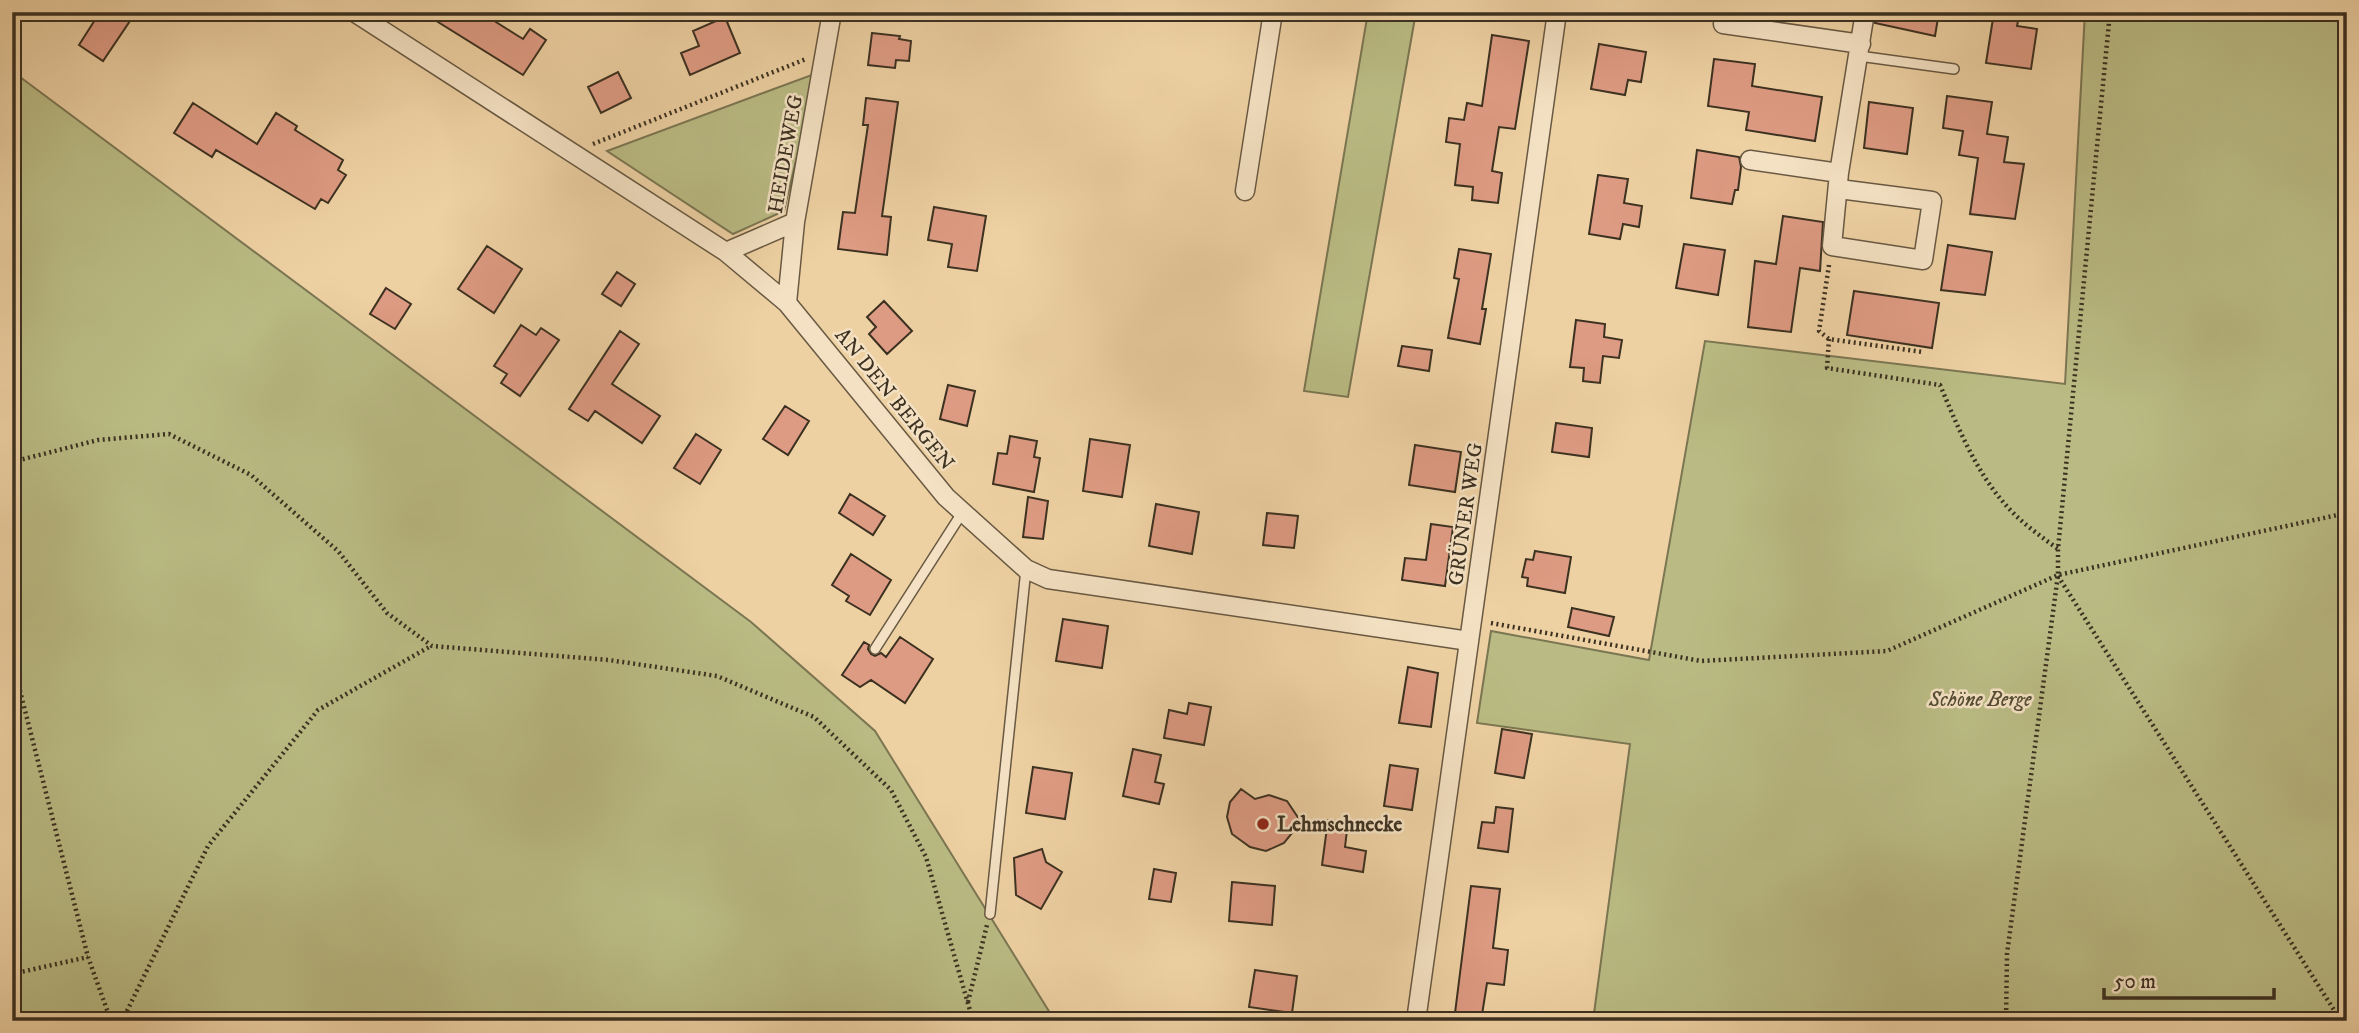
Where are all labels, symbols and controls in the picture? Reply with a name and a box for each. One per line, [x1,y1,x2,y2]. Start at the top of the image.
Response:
street label: HEIDEWEG [763,92,809,216]
street label: AN DEN BERGEN [829,323,960,476]
street label: GRÜNER WEG [1442,441,1489,587]
park label: Schöne Berge [1928,687,2032,713]
place label: Lehmschnecke [1277,812,1403,838]
marker: Lehmschnecke [1255,816,1271,832]
scale bar [2104,956,2273,1000]
text: 50 m [2114,969,2156,995]

